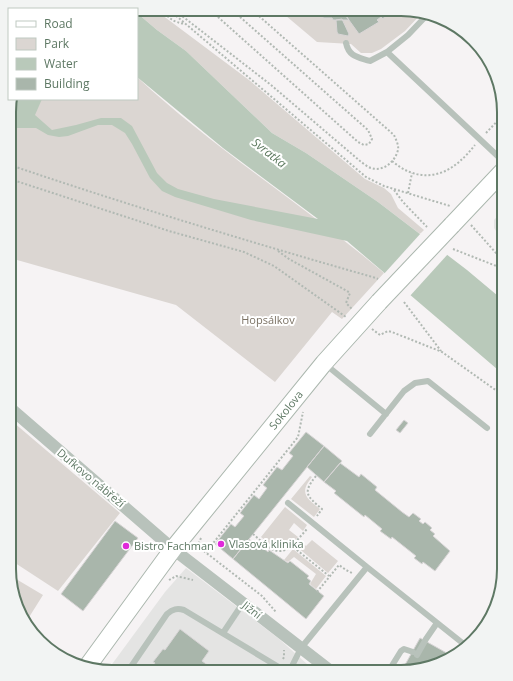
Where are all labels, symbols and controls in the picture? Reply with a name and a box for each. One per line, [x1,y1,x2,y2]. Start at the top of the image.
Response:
legend [8,8,138,100]
text: Road [44,15,73,32]
text: Park [44,35,70,52]
text: Water [44,55,78,72]
text: Building [44,75,90,92]
water label: Svratka [248,134,290,172]
park label: Hopsálkov [241,312,295,327]
street label: Sokolova [265,387,306,432]
street label: Dufkovo nábřeží [54,445,128,510]
place label: Vlasová klinika [229,536,304,551]
place label: Bistro Fachman [134,538,214,553]
marker: Vlasová klinika [216,539,226,549]
marker: Bistro Fachman [121,541,131,551]
street label: Jižní [239,597,265,622]

